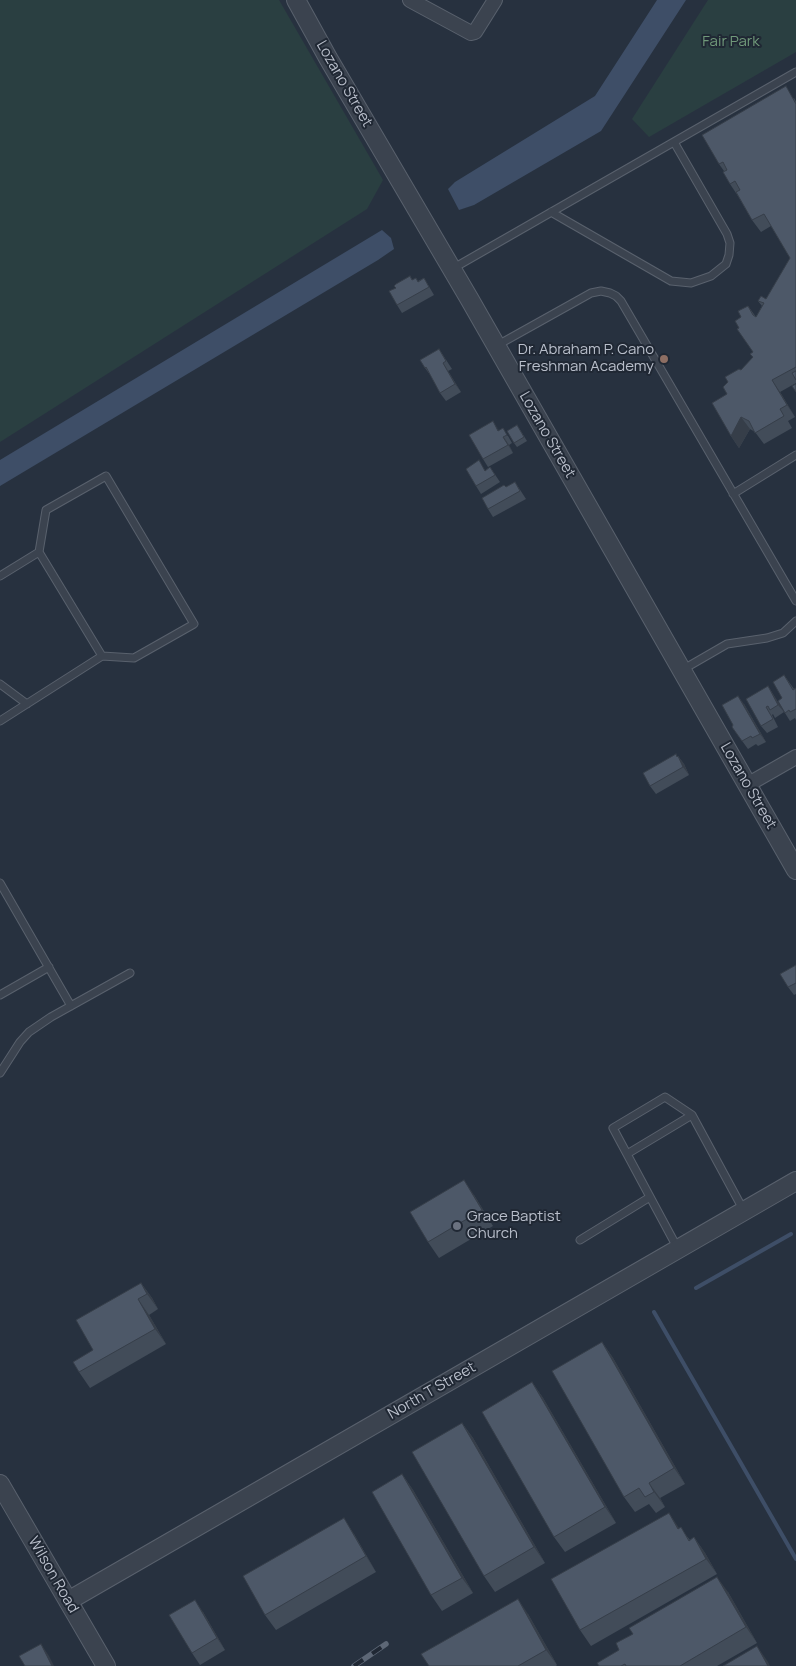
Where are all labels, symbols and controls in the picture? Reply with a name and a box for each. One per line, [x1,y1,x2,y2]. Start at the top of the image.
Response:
park label: Fair Park [702,33,760,51]
street label: Lozano Street [312,38,376,130]
place label: Dr. Abraham P. Cano Freshman Academy [518,341,654,376]
marker: Dr. Abraham P. Cano Freshman Academy [658,353,670,365]
street label: Lozano Street [515,389,579,481]
street label: Lozano Street [716,740,780,832]
place label: Grace Baptist Church [467,1208,561,1243]
marker: Grace Baptist Church [451,1220,463,1232]
street label: North T Street [385,1359,479,1423]
street label: Wilson Road [24,1534,82,1616]

